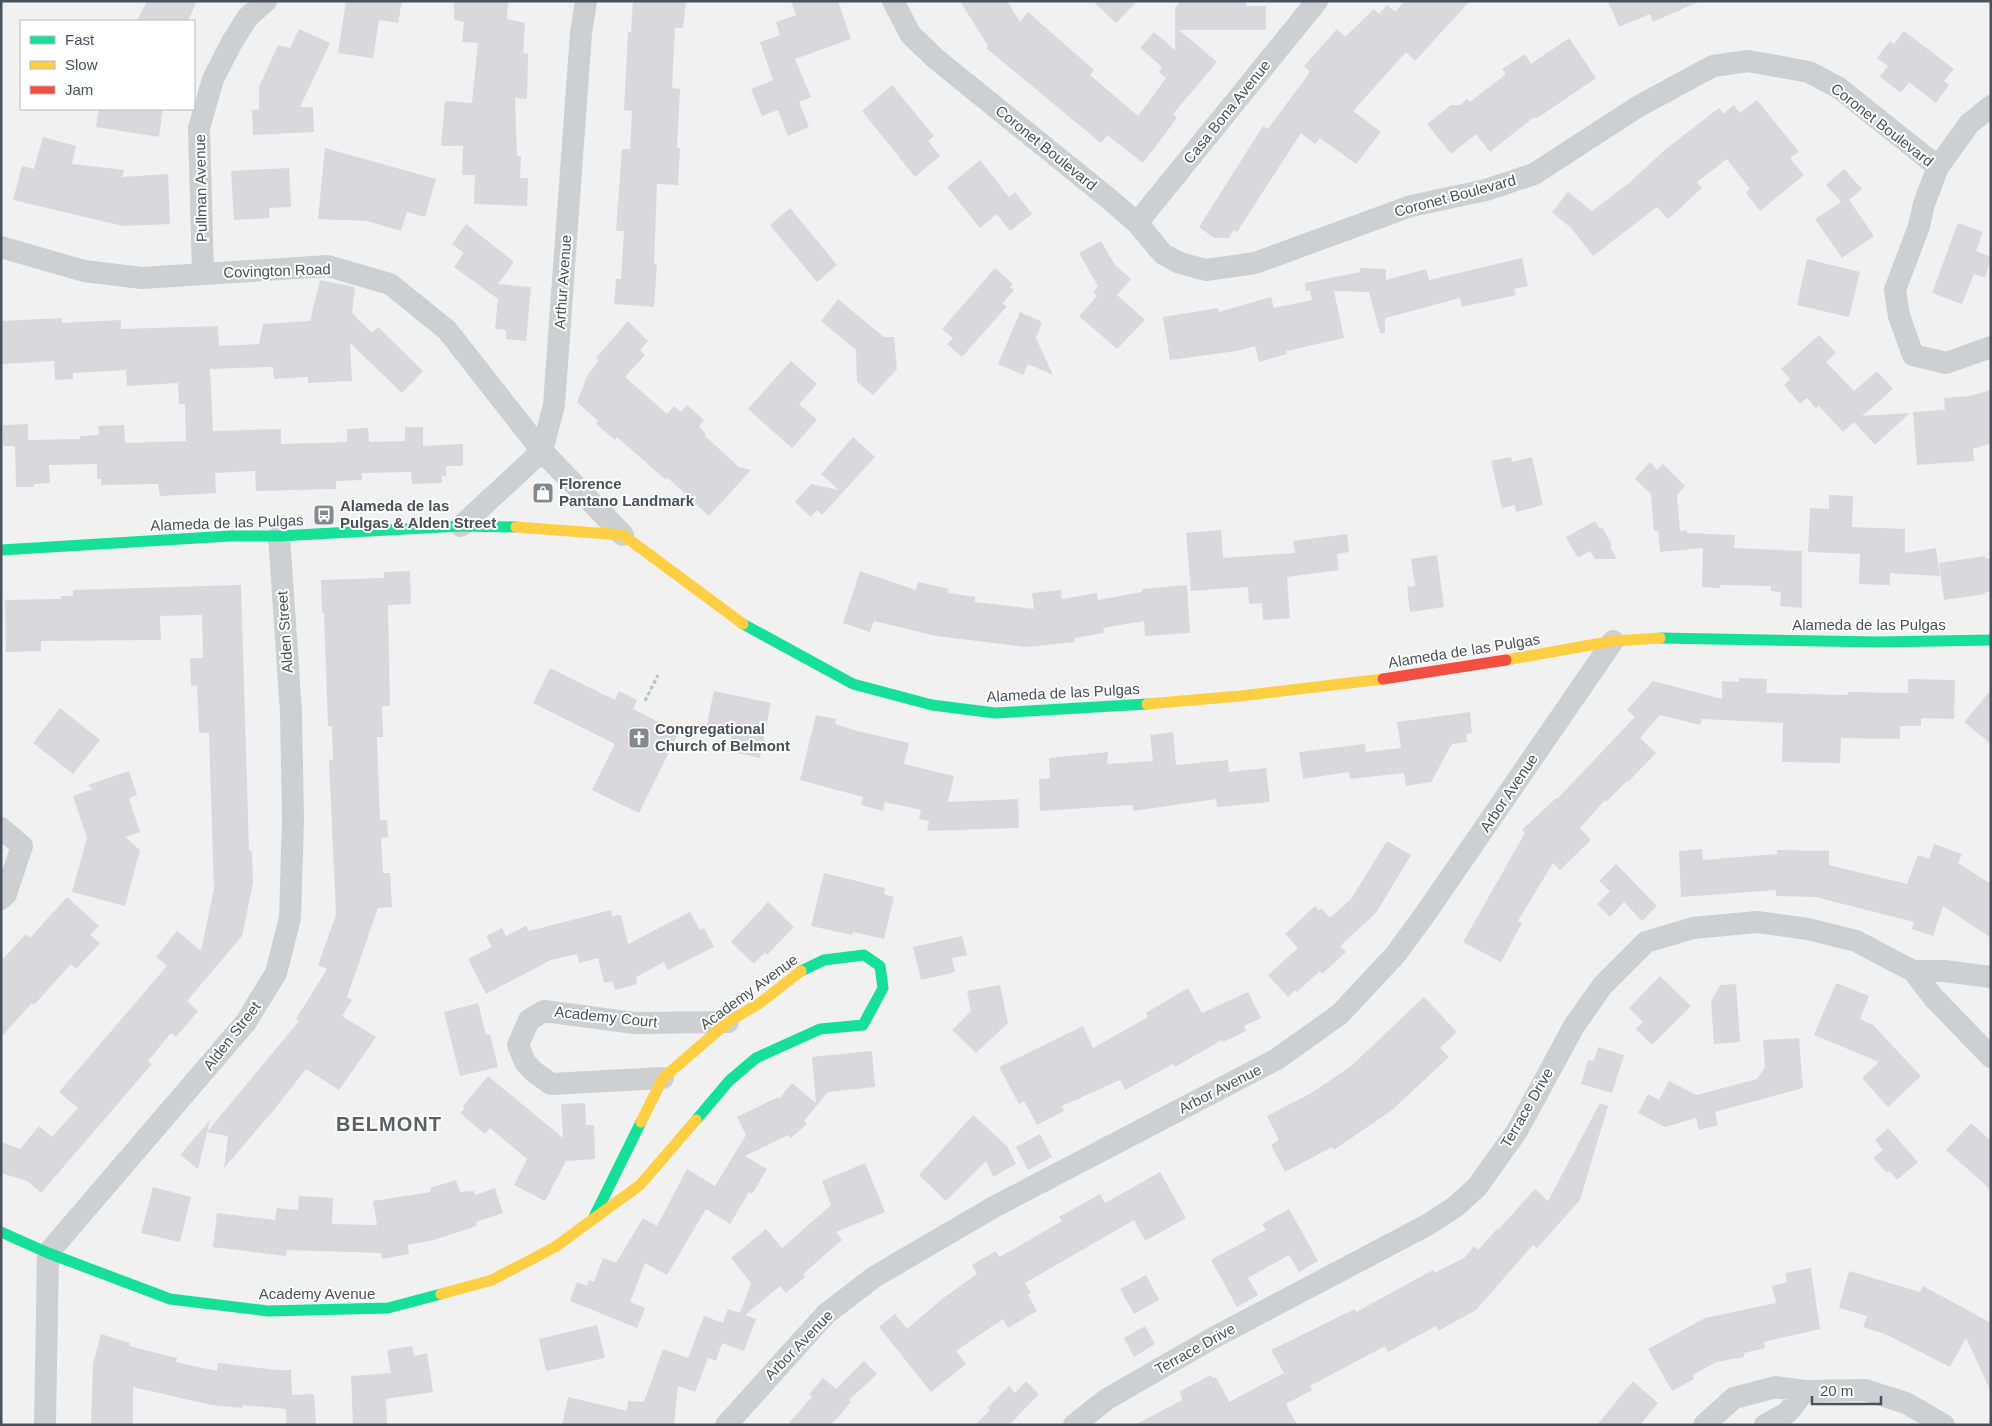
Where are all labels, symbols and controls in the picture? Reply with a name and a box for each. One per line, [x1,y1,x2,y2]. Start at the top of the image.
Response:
legend [20,20,195,110]
text: Fast [65,31,95,48]
text: Slow [65,56,98,73]
street label: Casa Bona Avenue [1180,57,1274,167]
street label: Coronet Boulevard [1828,79,1937,170]
text: Jam [65,81,93,98]
street label: Coronet Boulevard [992,102,1100,194]
street label: Pullman Avenue [191,134,210,242]
street label: Coronet Boulevard [1392,171,1517,220]
street label: Arthur Avenue [551,234,574,330]
street label: Covington Road [223,260,331,281]
place label: Florence Pantano Landmark [559,475,695,509]
shop icon: Florence Pantano Landmark [531,481,555,505]
place label: Alameda de las Pulgas & Alden Street [340,497,496,531]
bus stop icon: Alameda de las Pulgas & Alden Street [312,503,336,527]
street label: Alameda de las Pulgas [150,511,304,534]
street label: Alden Street [273,589,296,674]
street label: Alameda de las Pulgas [1792,616,1946,633]
street label: Alameda de las Pulgas [1387,630,1541,671]
street label: Alameda de las Pulgas [986,680,1140,705]
place label: Congregational Church of Belmont [655,720,790,754]
church icon: Congregational Church of Belmont [627,726,651,750]
street label: Arbor Avenue [1476,750,1541,835]
street label: Academy Avenue [697,950,801,1033]
street label: Alden Street [199,997,264,1073]
street label: Academy Court [554,1003,659,1030]
street label: Arbor Avenue [1176,1060,1264,1117]
street label: Terrace Drive [1497,1065,1556,1151]
district label: BELMONT [336,1113,442,1135]
street label: Academy Avenue [259,1285,375,1302]
street label: Arbor Avenue [761,1306,836,1383]
street label: Terrace Drive [1152,1320,1238,1378]
scale bar [1812,1374,1881,1406]
text: 20 m [1820,1382,1853,1399]

